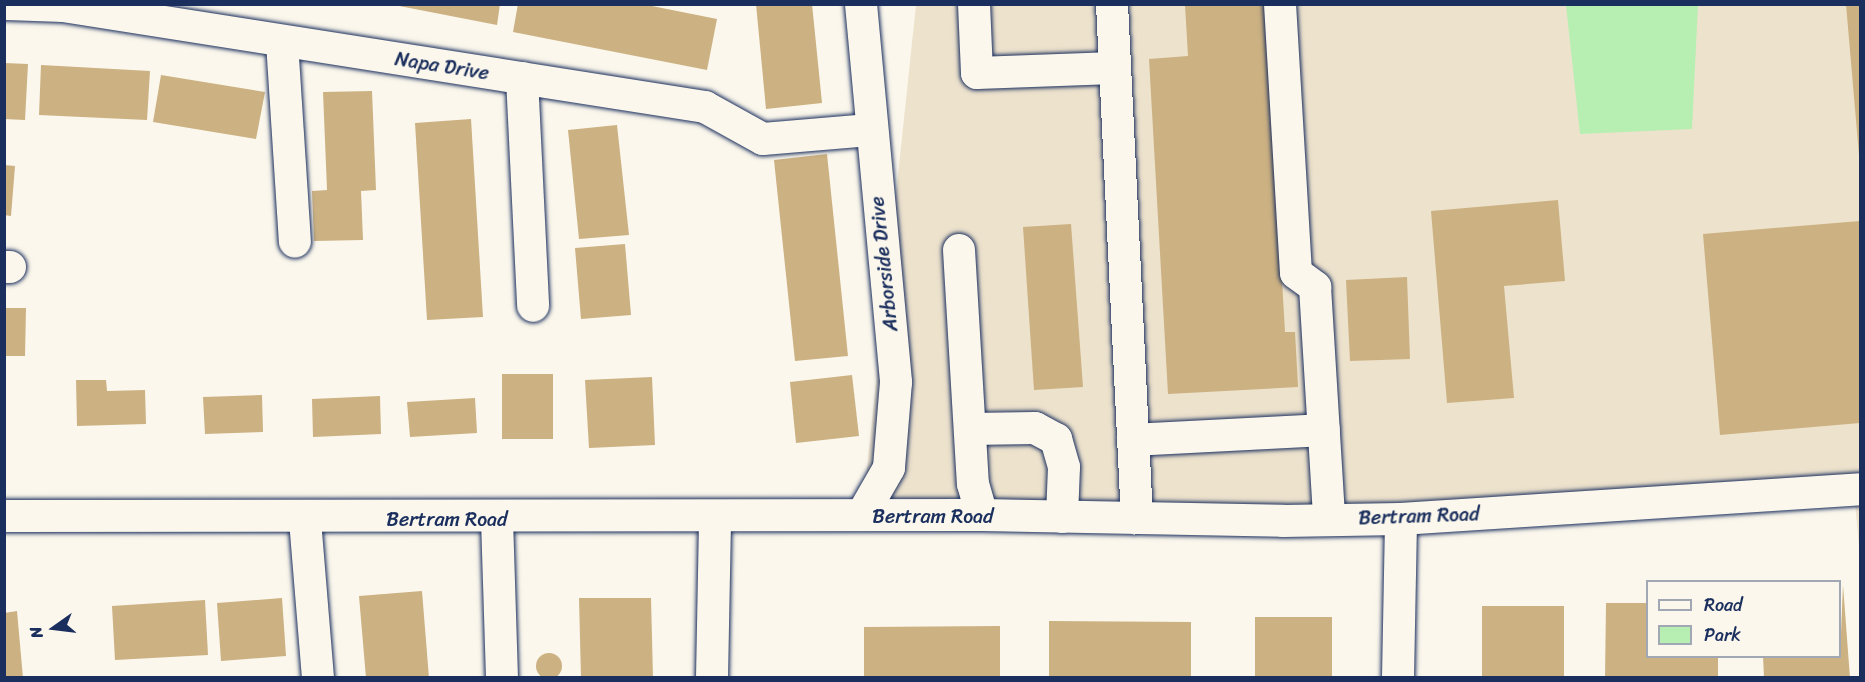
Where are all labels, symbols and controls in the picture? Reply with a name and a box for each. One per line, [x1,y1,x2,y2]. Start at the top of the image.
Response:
street label: Napa Drive [393,47,491,85]
street label: Arborside Drive [865,195,903,333]
street label: Bertram Road [1358,502,1480,530]
street label: Bertram Road [872,504,994,528]
street label: Bertram Road [386,507,508,531]
legend [1646,580,1841,658]
text: Road [1704,589,1743,621]
north arrow [24,598,84,658]
text: Park [1704,619,1741,651]
text: N [21,624,51,641]

